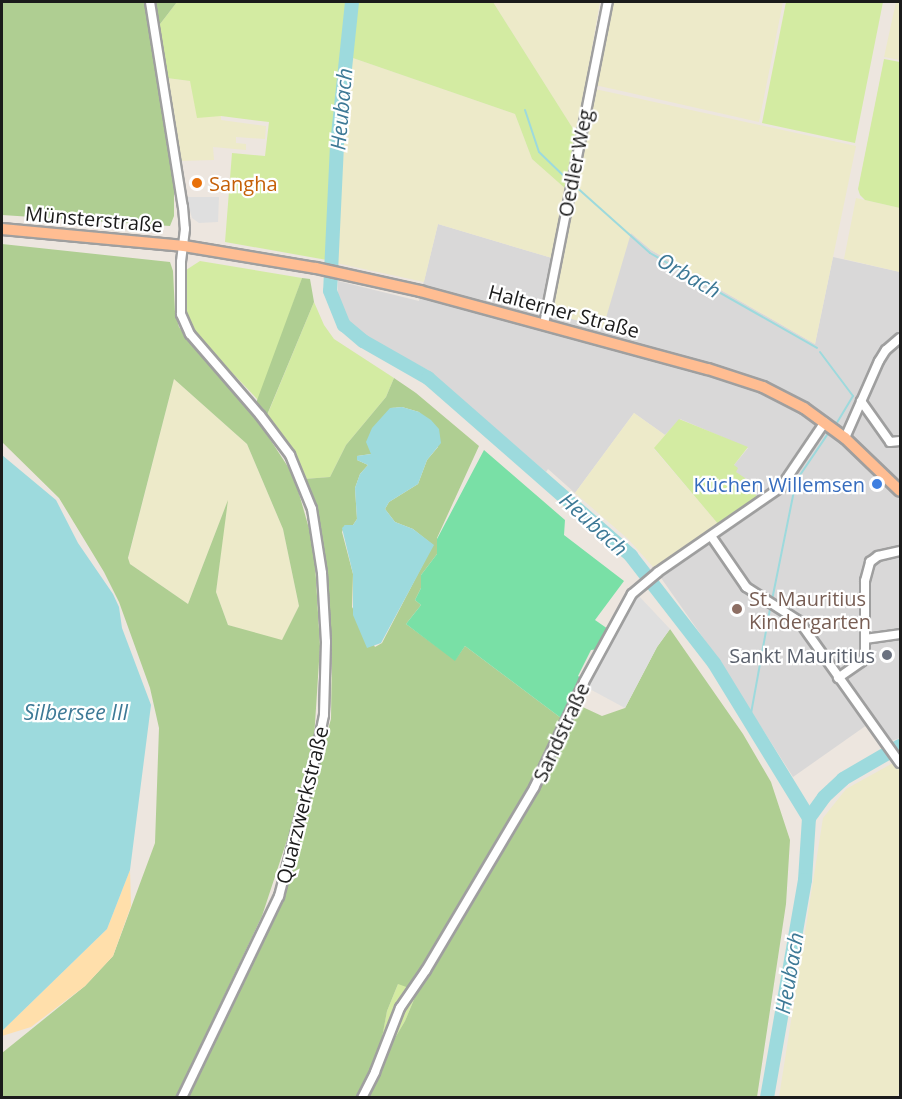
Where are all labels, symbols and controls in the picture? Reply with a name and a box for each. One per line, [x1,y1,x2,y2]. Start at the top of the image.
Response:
water label: Heubach [325,67,357,151]
street label: Oedler Weg [553,107,597,219]
place label: Sangha [209,171,278,195]
marker: Sangha [190,176,204,190]
street label: Münsterstraße [24,201,164,237]
water label: Orbach [653,247,725,303]
street label: Halterner Straße [486,279,642,343]
place label: Küchen Willemsen [694,472,865,496]
marker: Küchen Willemsen [870,477,884,491]
water label: Heubach [555,487,633,561]
place label: St. Mauritius Kindergarten [749,586,871,633]
marker: St. Mauritius Kindergarten [730,602,744,616]
place label: Sankt Mauritius [729,643,875,667]
marker: Sankt Mauritius [880,648,894,662]
street label: Sandstraße [528,679,594,785]
water label: Silbersee III [24,699,128,725]
street label: Quarzwerkstraße [271,724,333,886]
water label: Heubach [769,930,809,1016]

